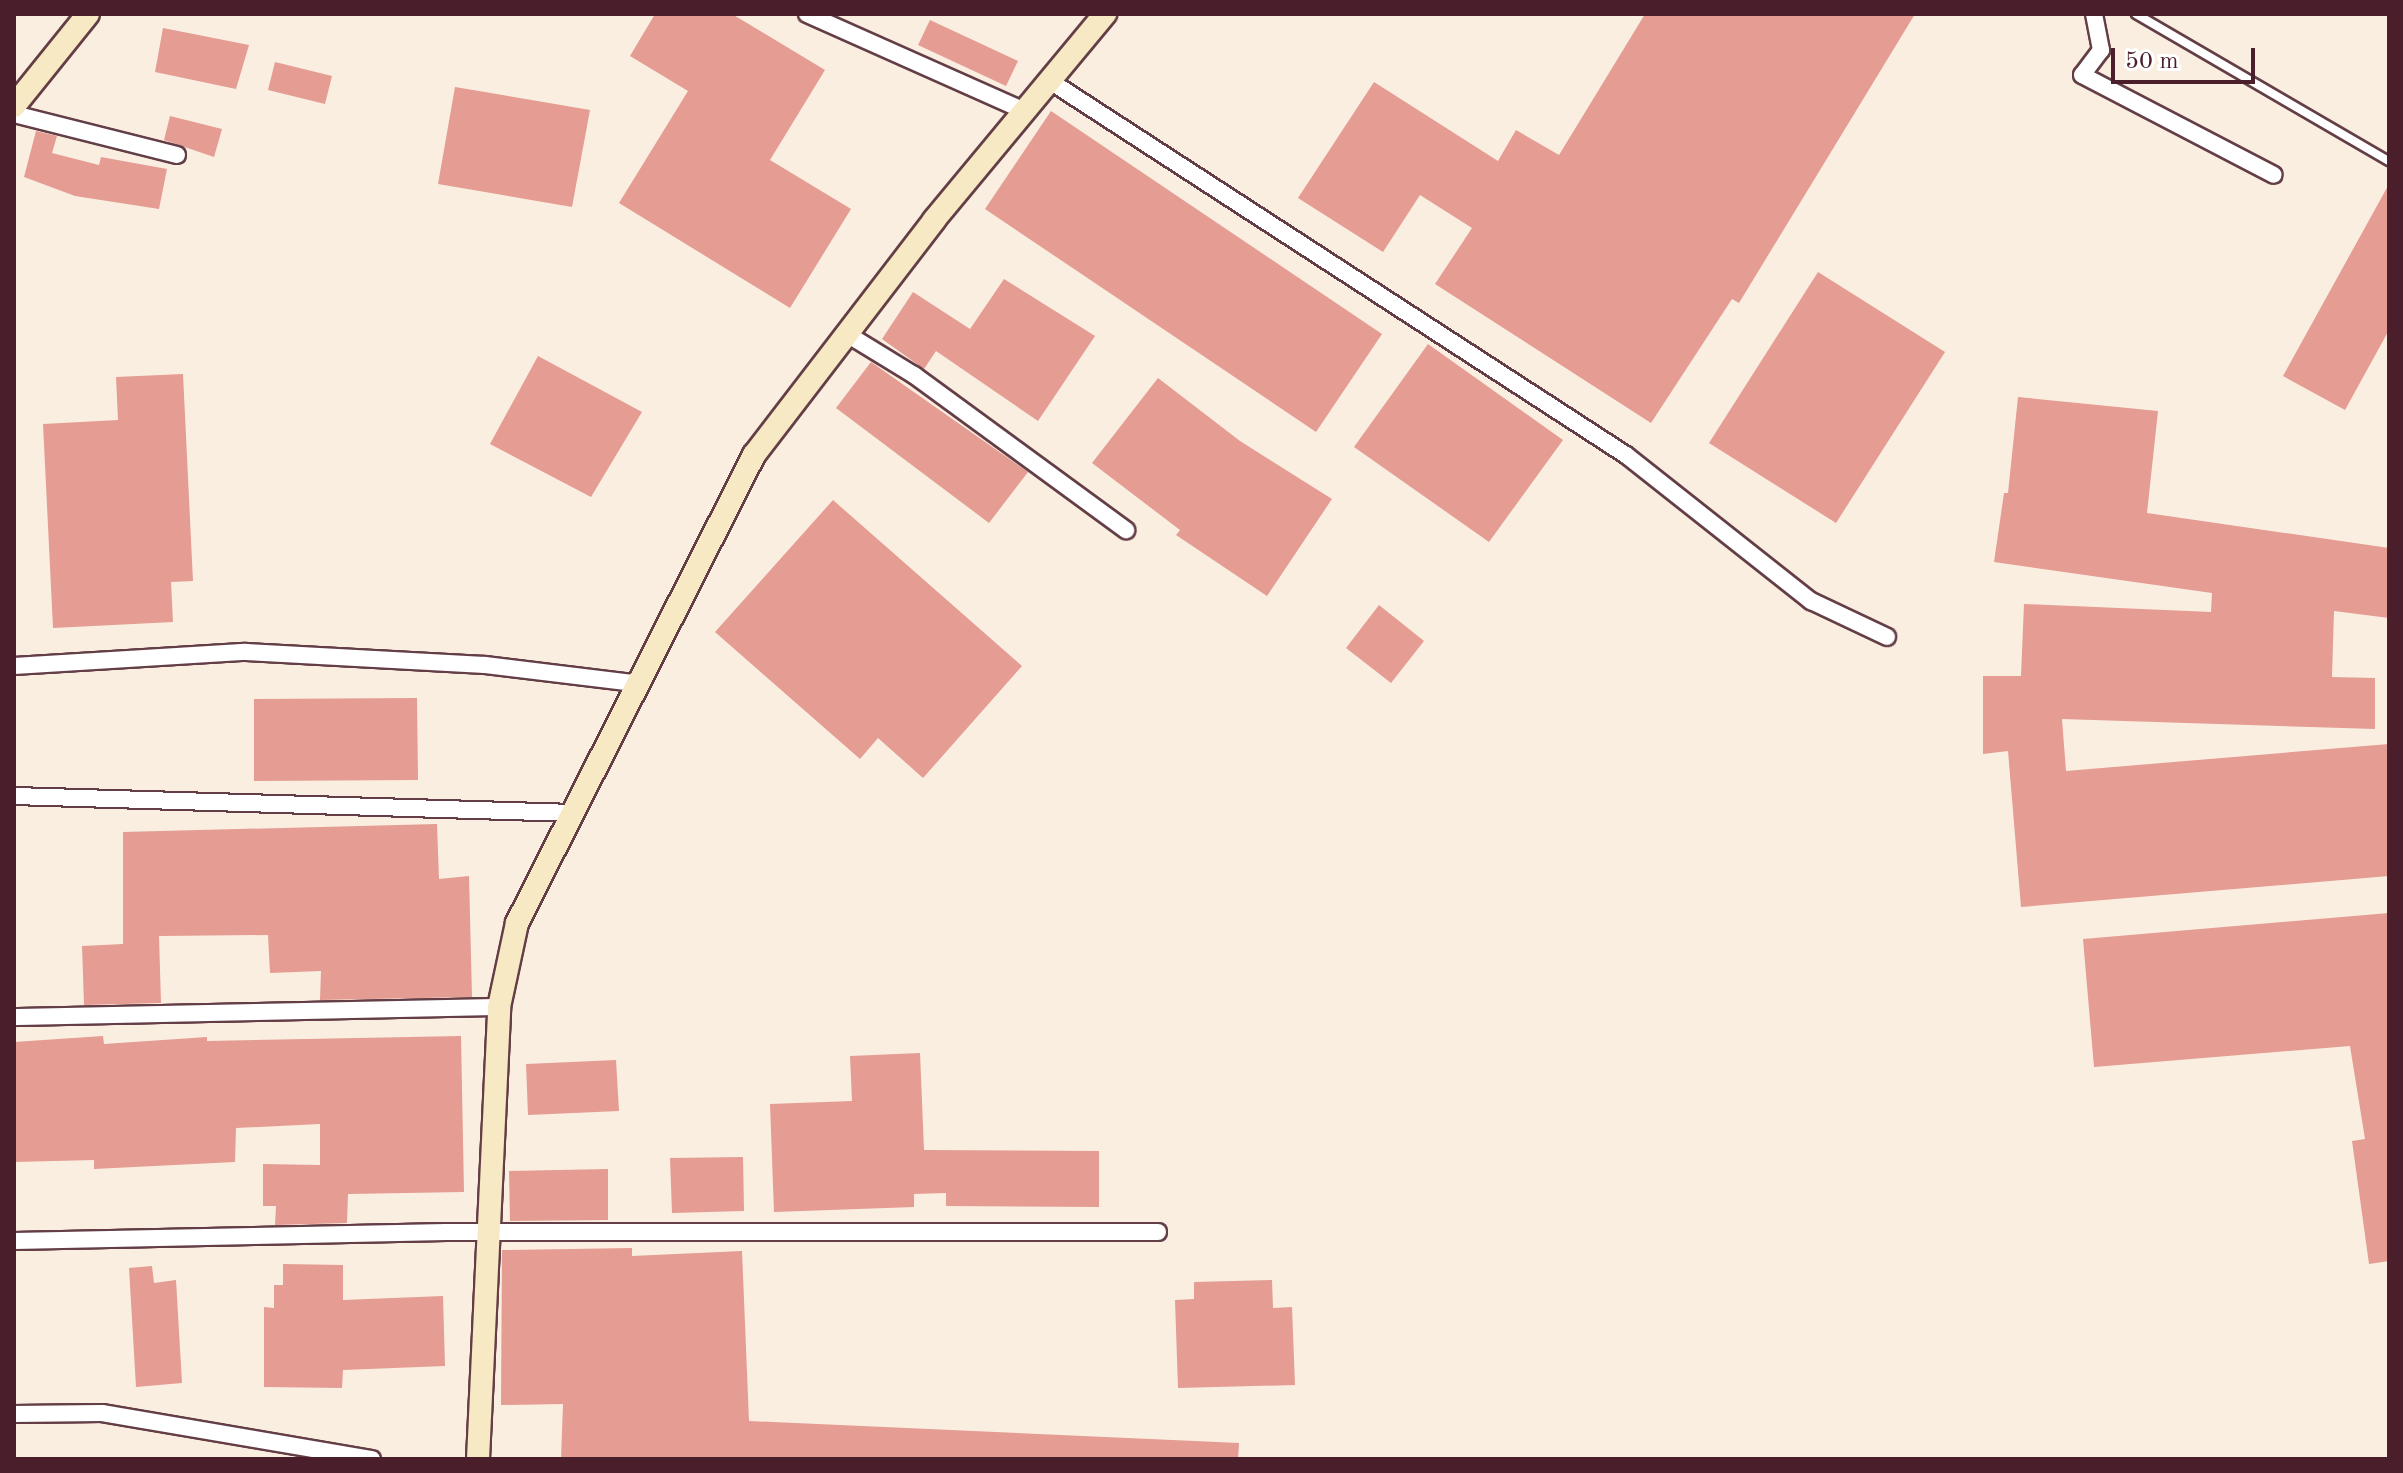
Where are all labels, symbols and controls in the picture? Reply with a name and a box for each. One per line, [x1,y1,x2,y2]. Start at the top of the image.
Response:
scale bar [2115,32,2259,82]
text: 50 m [2125,50,2179,74]

